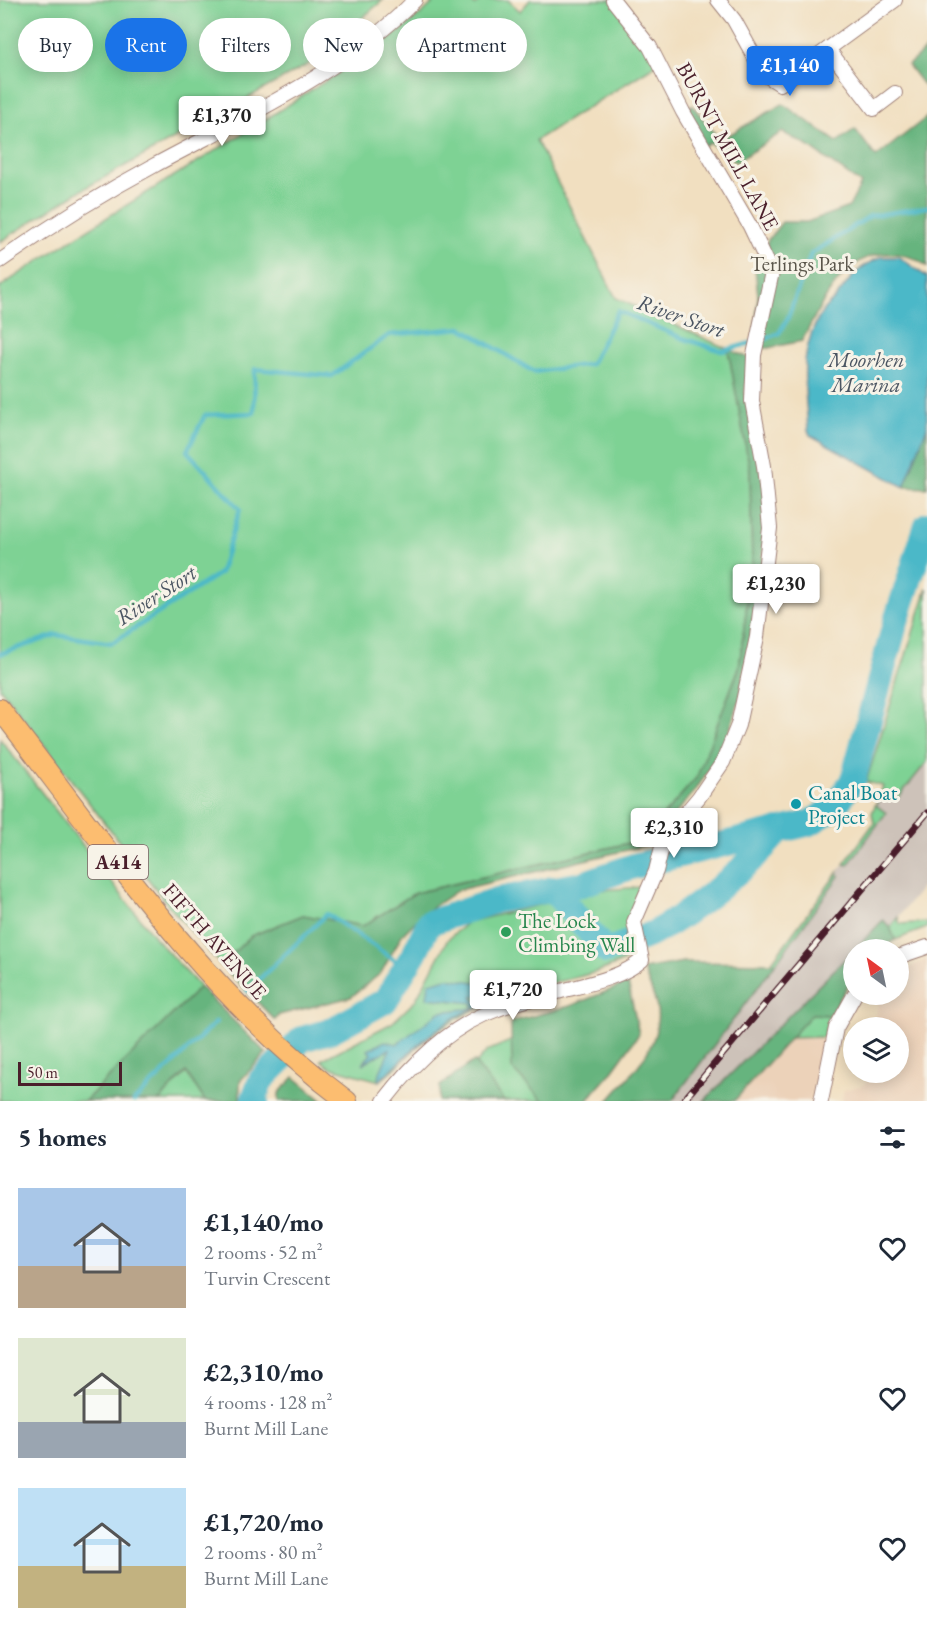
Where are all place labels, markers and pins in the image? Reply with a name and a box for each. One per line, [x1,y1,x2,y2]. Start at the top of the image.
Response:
pin: £1,140 [741,46,839,97]
pin: £1,370 [173,96,271,147]
pin: £1,230 [727,564,825,615]
place label: Canal Boat Project [808,779,898,830]
marker: Canal Boat Project [789,797,803,811]
pin: £2,310 [625,808,723,859]
place label: The Lock Climbing Wall [518,907,635,958]
marker: The Lock Climbing Wall [499,925,513,939]
pin: £1,720 [464,970,562,1021]

